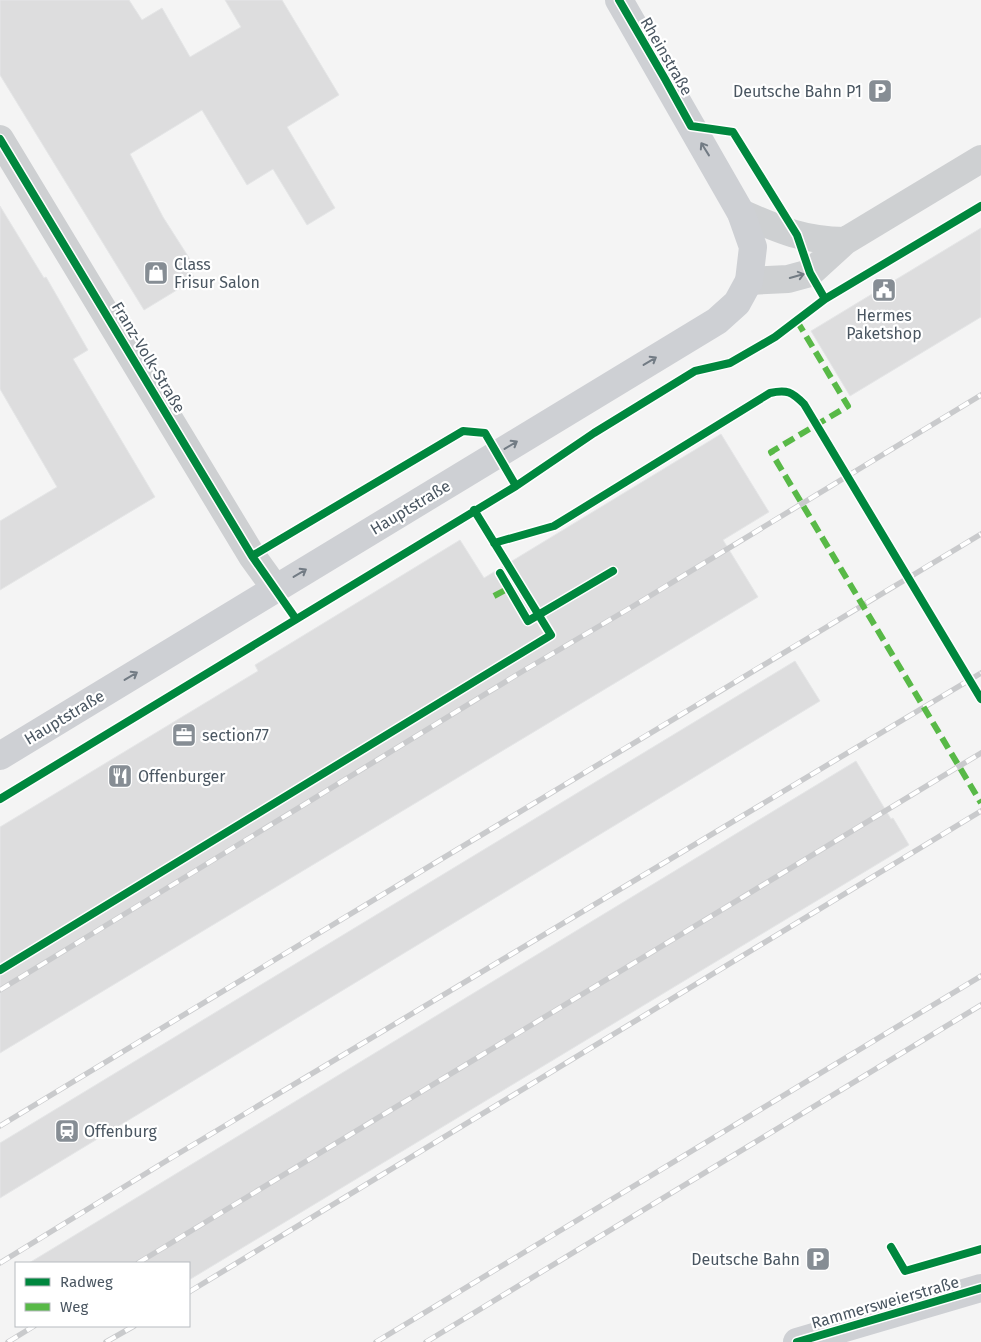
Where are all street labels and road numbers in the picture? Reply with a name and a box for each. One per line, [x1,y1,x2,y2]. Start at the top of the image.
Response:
street label: Rheinstraße [636,14,697,99]
street label: Franz-Volk-Straße [108,298,189,416]
street label: Hauptstraße [367,476,454,539]
street label: Hauptstraße [21,686,108,749]
street label: Rammersweierstraße [809,1272,961,1333]

